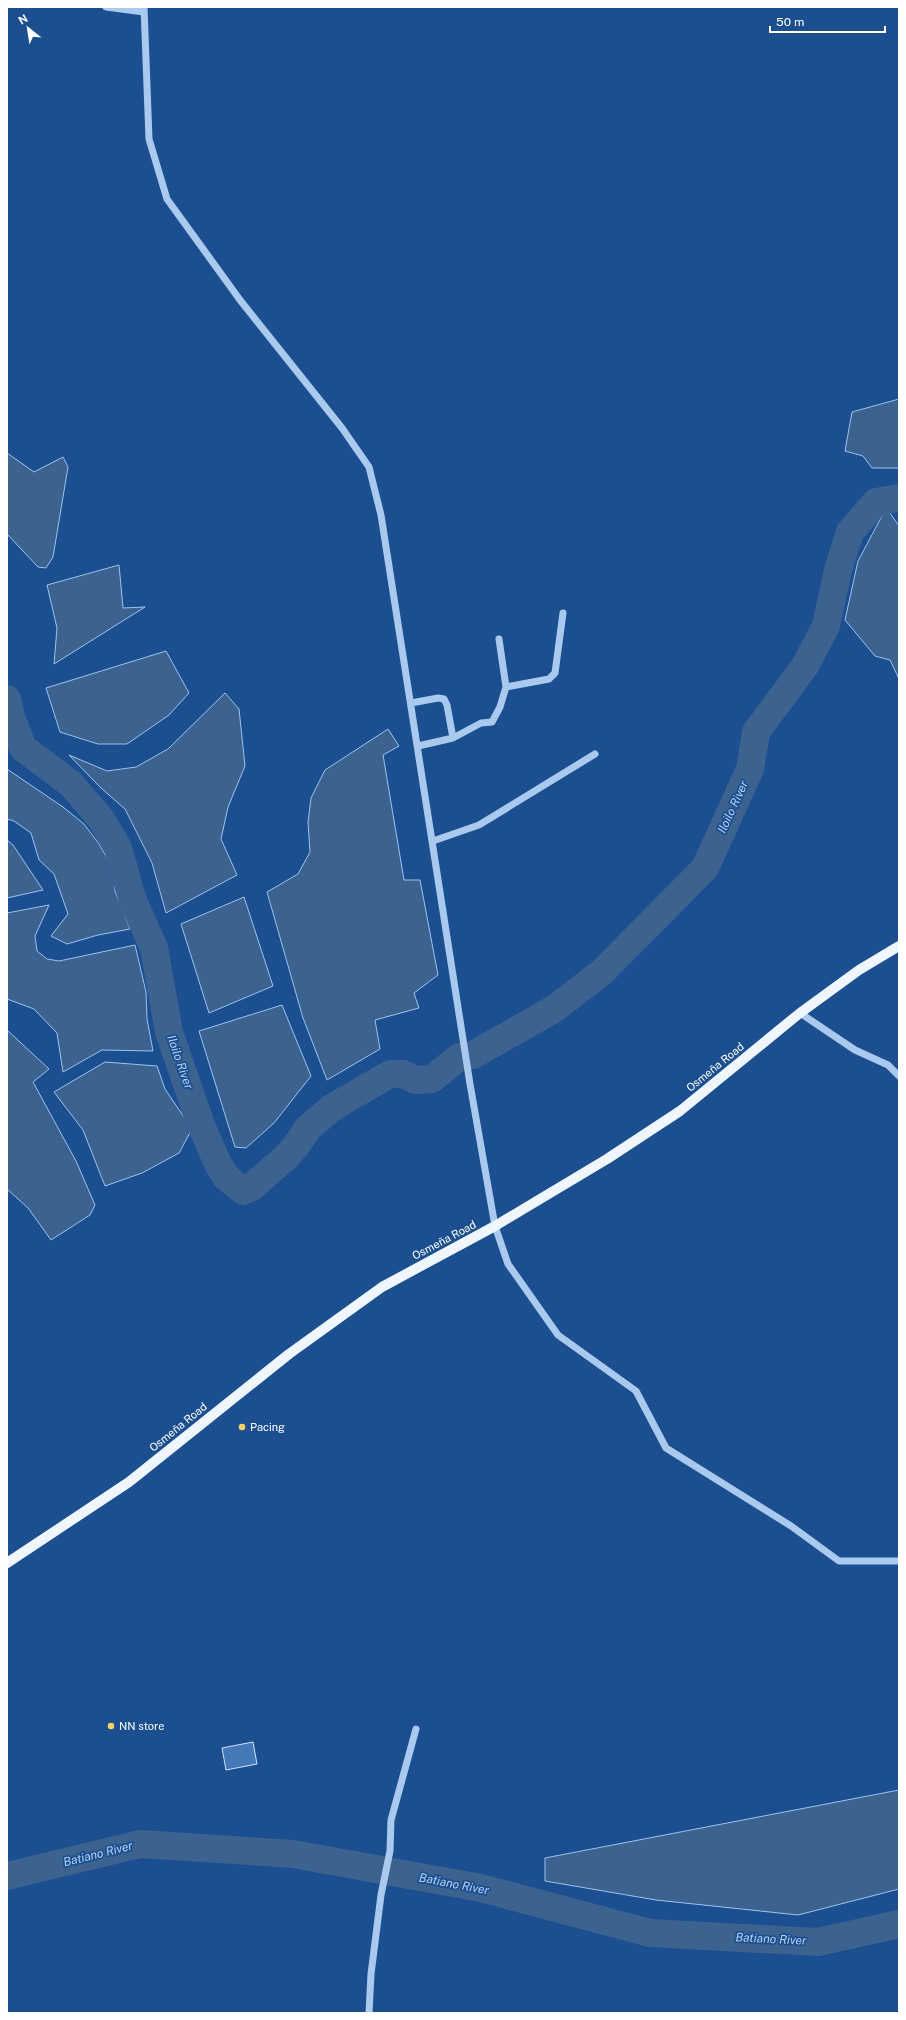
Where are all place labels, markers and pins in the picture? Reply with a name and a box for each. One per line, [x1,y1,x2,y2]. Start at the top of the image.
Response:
place label: Pacing [250,1421,285,1433]
marker: Pacing [237,1422,247,1432]
place label: NN store [119,1720,165,1732]
marker: NN store [106,1721,116,1731]

